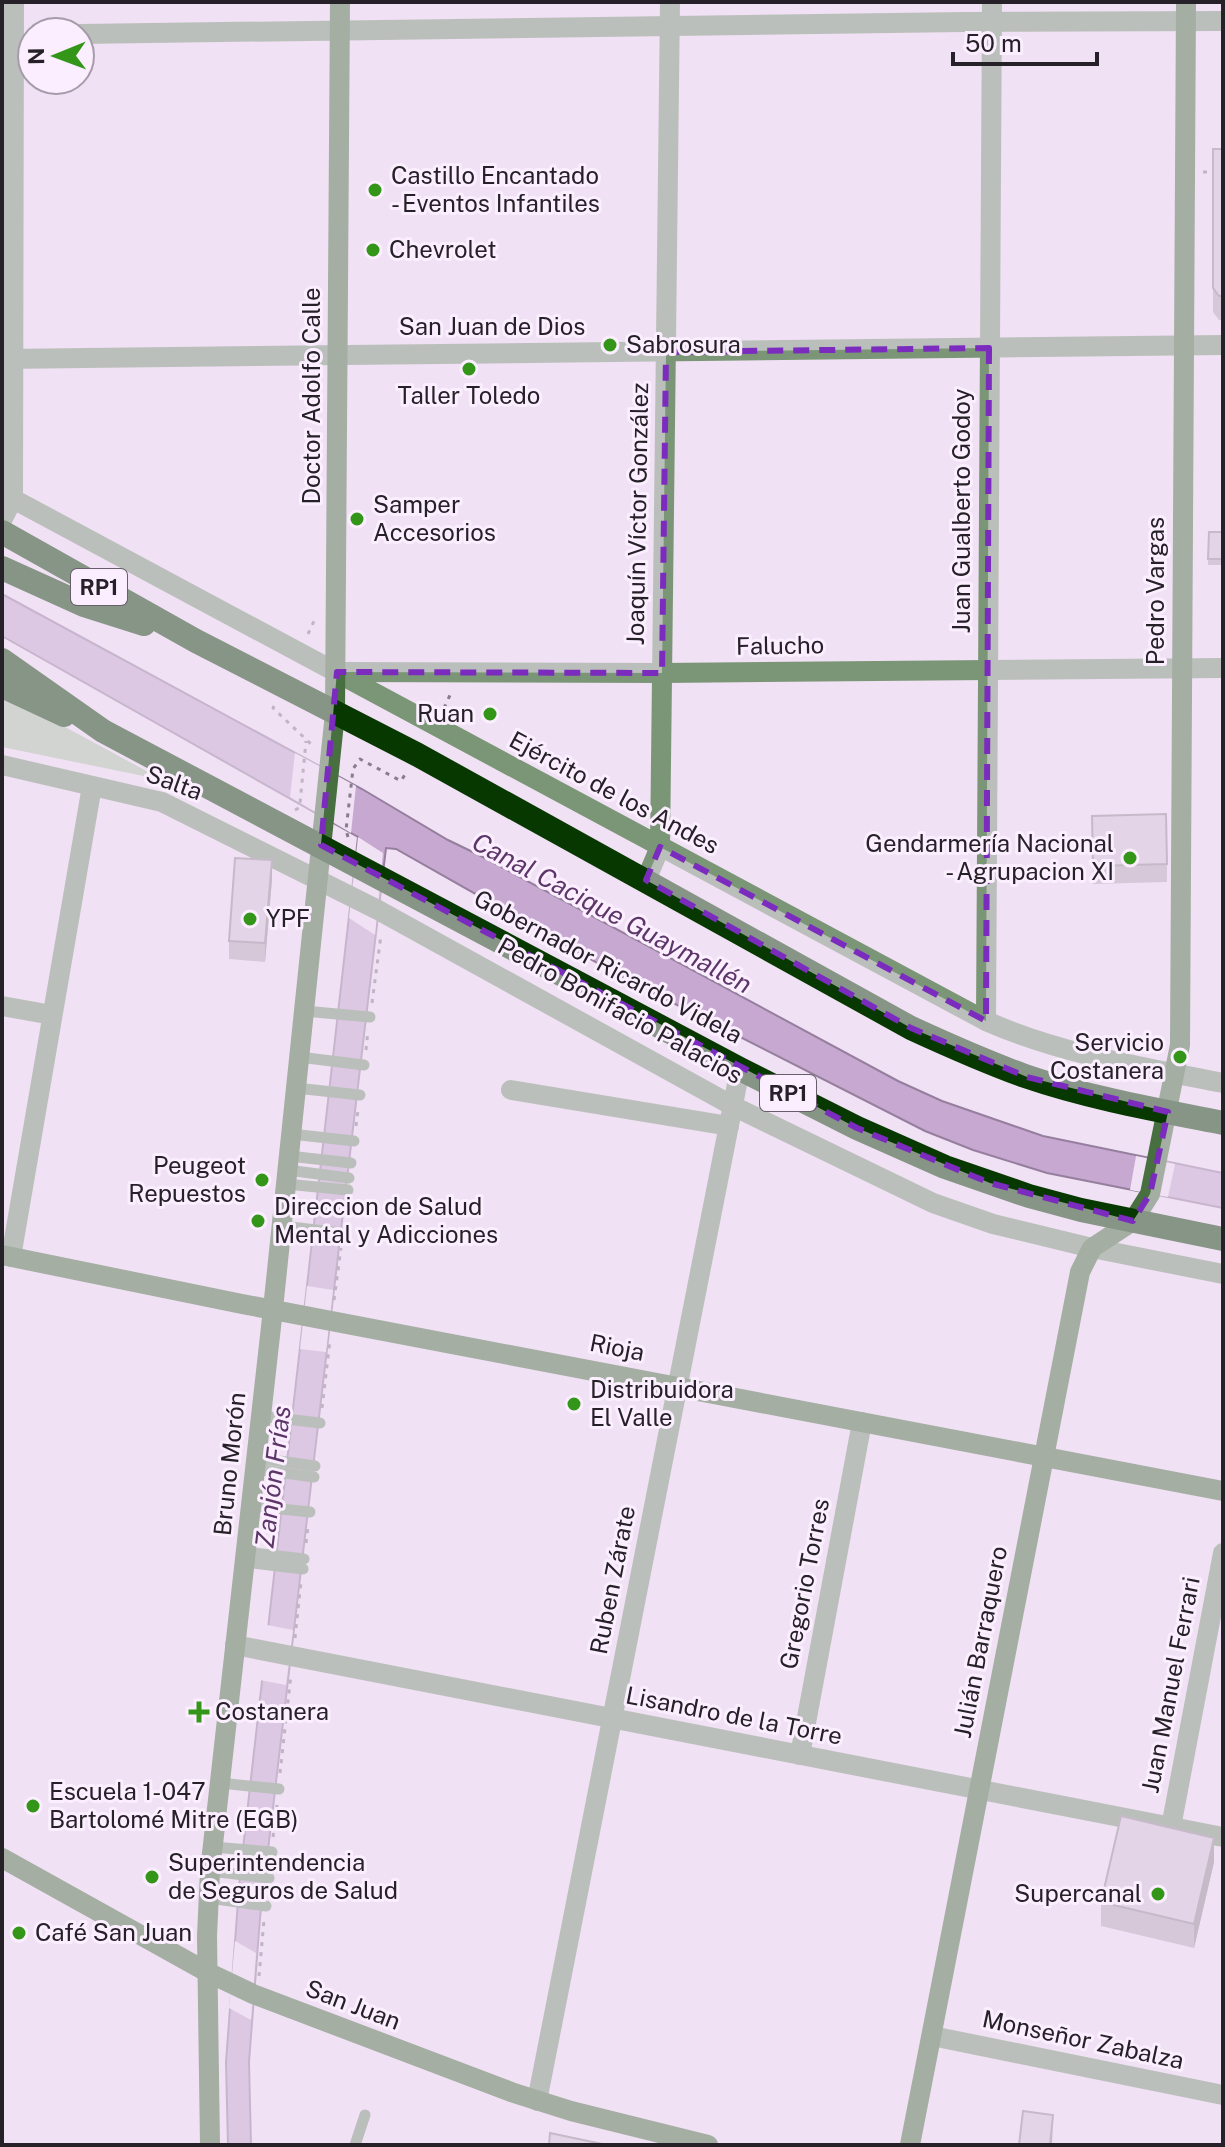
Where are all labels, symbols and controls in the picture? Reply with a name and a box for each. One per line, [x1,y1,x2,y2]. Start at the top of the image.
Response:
north arrow [16,16,96,96]
scale bar [953,16,1097,66]
text: 50 m [965,29,1022,57]
text: N [23,48,49,65]
place label: Castillo Encantado - Eventos Infantiles [391,161,600,217]
marker: Castillo Encantado - Eventos Infantiles [366,181,384,199]
place label: Chevrolet [389,235,497,263]
marker: Chevrolet [364,241,382,259]
street label: Doctor Adolfo Calle [297,287,325,505]
street label: San Juan de Dios [399,312,585,340]
place label: Sabrosura [626,330,741,358]
marker: Sabrosura [601,336,619,354]
marker: Taller Toledo [460,360,478,378]
place label: Taller Toledo [398,381,540,409]
street label: Joaquín Víctor González [621,382,653,646]
street label: Juan Gualberto Godoy [947,388,975,634]
place label: Samper Accesorios [373,490,496,546]
marker: Samper Accesorios [348,510,366,528]
street label: Pedro Vargas [1141,517,1169,665]
road number: RP1 [71,569,127,605]
street label: Falucho [736,630,824,660]
place label: Ruan [417,699,474,727]
marker: Ruan [481,705,499,723]
street label: Ejército de los Andes [505,725,724,859]
street label: Salta [142,759,206,805]
water label: Canal Cacique Guaymallén [467,826,757,1000]
place label: Gendarmería Nacional - Agrupacion XI [865,829,1114,885]
marker: Gendarmería Nacional - Agrupacion XI [1121,849,1139,867]
street label: Gobernador Ricardo Videla [470,883,747,1049]
place label: YPF [266,904,310,932]
marker: YPF [241,910,259,928]
street label: Pedro Bonifacio Palacios [493,931,748,1089]
place label: Servicio Costanera [1050,1028,1164,1084]
marker: Servicio Costanera [1171,1048,1189,1066]
road number: RP1 [760,1075,816,1111]
place label: Peugeot Repuestos [128,1151,246,1207]
marker: Peugeot Repuestos [253,1171,271,1189]
place label: Direccion de Salud Mental y Adicciones [274,1192,498,1248]
marker: Direccion de Salud Mental y Adicciones [249,1212,267,1230]
street label: Rioja [587,1328,647,1366]
place label: Distribuidora El Valle [590,1375,734,1431]
street label: Bruno Morón [208,1391,250,1537]
marker: Distribuidora El Valle [565,1395,583,1413]
water label: Zanjón Frías [248,1404,297,1550]
street label: Gregorio Torres [774,1496,834,1672]
street label: Ruben Zárate [584,1503,640,1656]
street label: Julián Barraquero [948,1543,1012,1740]
street label: Juan Manuel Ferrari [1135,1574,1205,1795]
street label: Lisandro de la Torre [624,1680,845,1750]
place label: Costanera [215,1697,329,1725]
marker: Costanera [190,1703,208,1721]
place label: Escuela 1-047 Bartolomé Mitre (EGB) [49,1777,298,1833]
marker: Escuela 1-047 Bartolomé Mitre (EGB) [24,1797,42,1815]
place label: Superintendencia de Seguros de Salud [168,1848,398,1904]
marker: Superintendencia de Seguros de Salud [143,1868,161,1886]
place label: Supercanal [1014,1879,1142,1907]
marker: Supercanal [1149,1885,1167,1903]
place label: Café San Juan [35,1918,192,1946]
marker: Café San Juan [10,1924,28,1942]
street label: San Juan [302,1973,405,2035]
street label: Monseñor Zabalza [980,2004,1187,2074]

